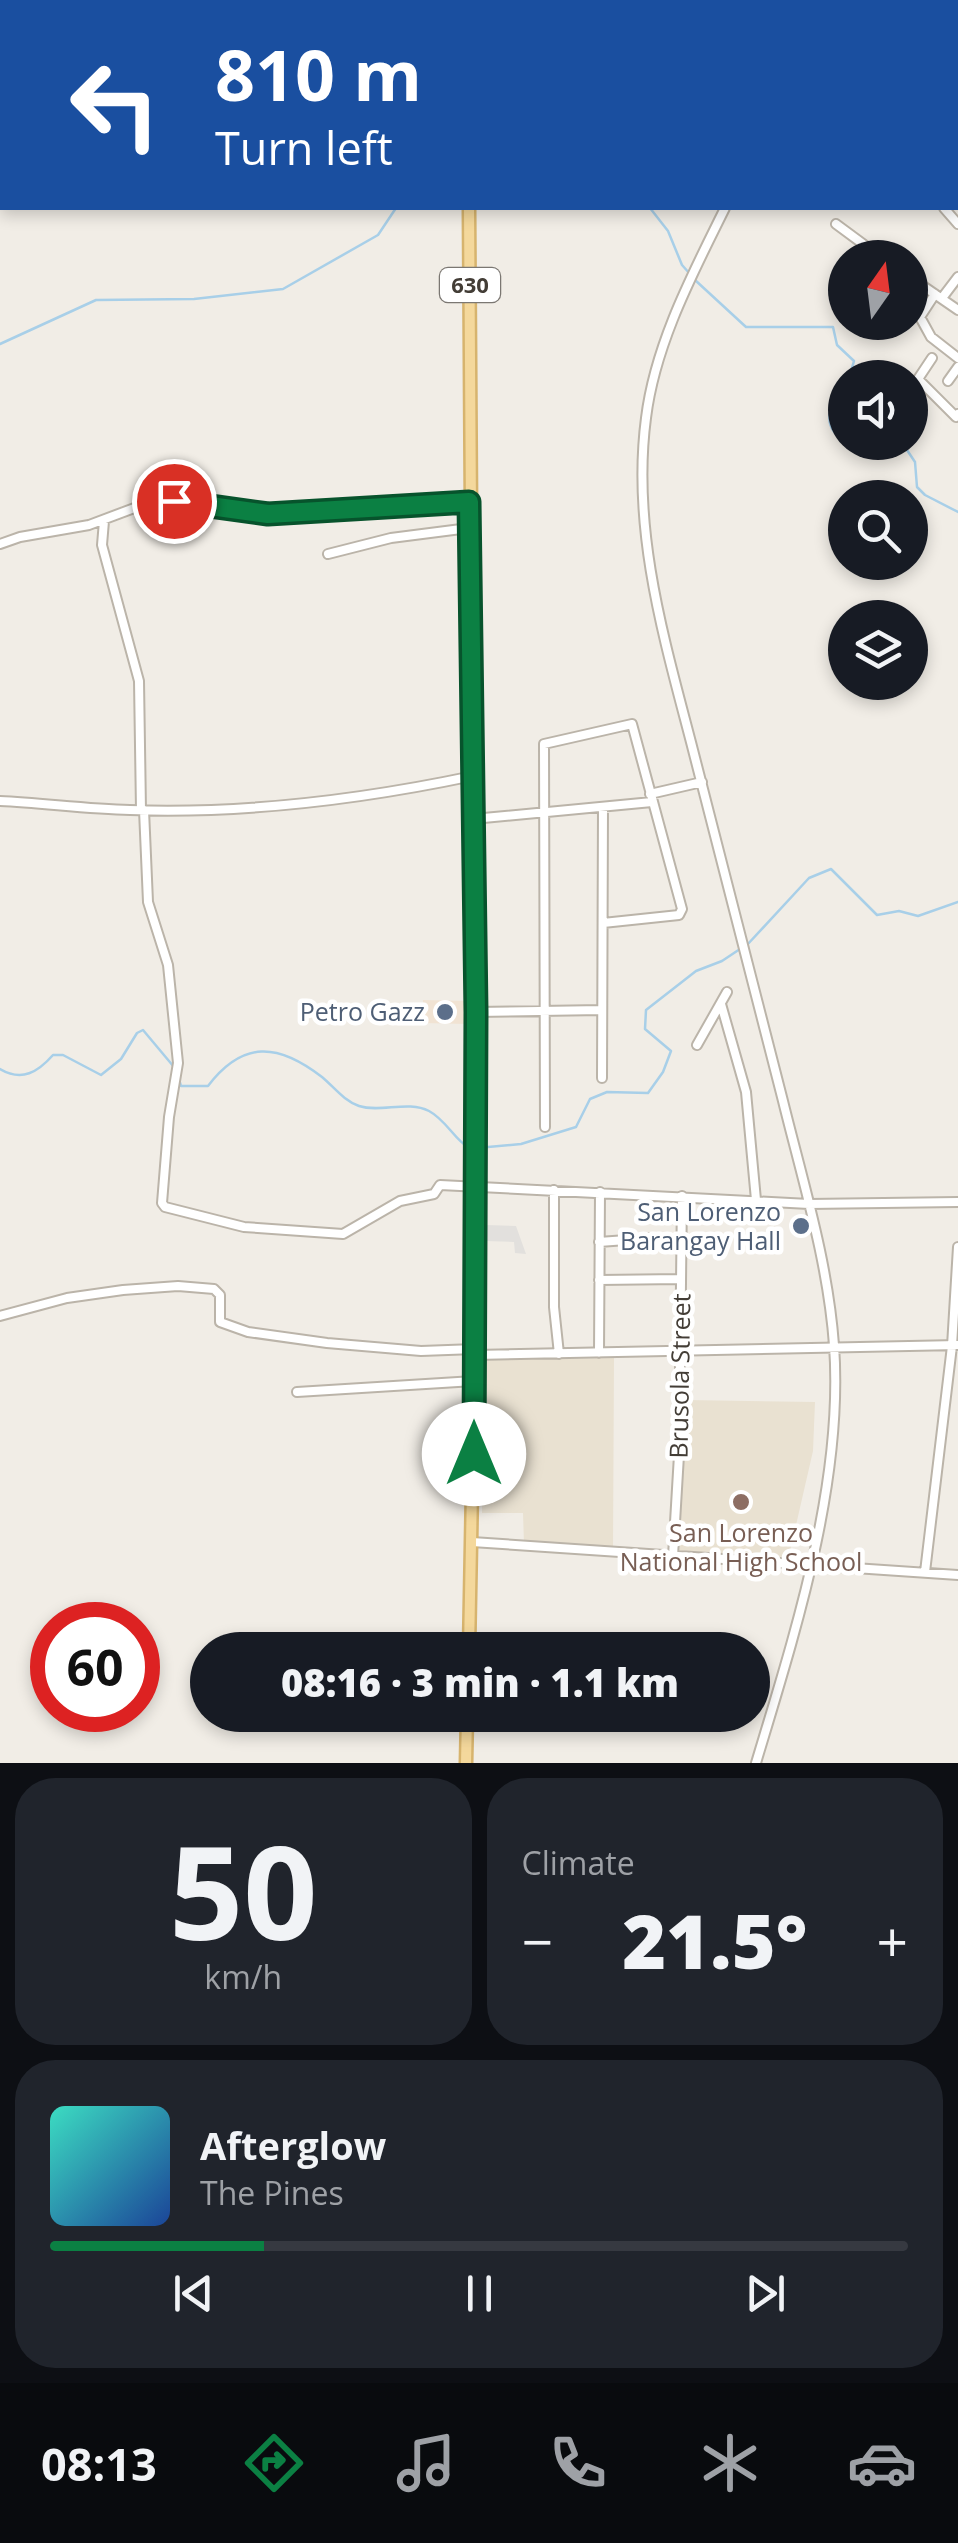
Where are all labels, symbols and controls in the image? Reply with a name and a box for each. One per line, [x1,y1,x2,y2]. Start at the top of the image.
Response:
text: 810 m [215,26,422,122]
icon: left [50,40,180,170]
text: Turn left [215,117,393,178]
north arrow [828,240,928,340]
map controls [828,240,928,700]
road number: 630 [440,268,500,302]
button: sound [828,360,928,460]
pin [132,459,217,544]
icon: arrive [147,474,202,529]
button: search [828,480,928,580]
button: layers [828,600,928,700]
place label: Petro Gazz [300,994,425,1028]
marker: Petro Gazz [434,1001,456,1023]
place label: San Lorenzo Barangay Hall [620,1194,781,1257]
marker: San Lorenzo Barangay Hall [790,1215,812,1237]
street label: Brusola Street [661,1293,697,1459]
position arrow [422,1402,526,1506]
marker: San Lorenzo National High School [730,1491,752,1513]
place label: San Lorenzo National High School [620,1515,862,1578]
speed limit sign: 60 [30,1602,160,1732]
text: 08:16 · 3 min · 1.1 km [281,1656,679,1708]
text: 50 [169,1801,318,1978]
text: Climate [522,1841,635,1884]
text: 21.5° [622,1889,807,1991]
text: − [522,1903,553,1978]
text: + [877,1903,908,1978]
text: km/h [204,1955,282,1998]
text: Afterglow [200,2119,386,2171]
text: The Pines [200,2171,344,2214]
icon: previous [166,2266,221,2321]
icon: pause [452,2266,507,2321]
icon: next [738,2266,793,2321]
icon: directions [239,2428,309,2498]
icon: music [391,2428,461,2498]
icon: phone [543,2428,613,2498]
icon: climate [695,2428,765,2498]
icon: car [847,2428,917,2498]
text: 08:13 [41,2433,157,2494]

